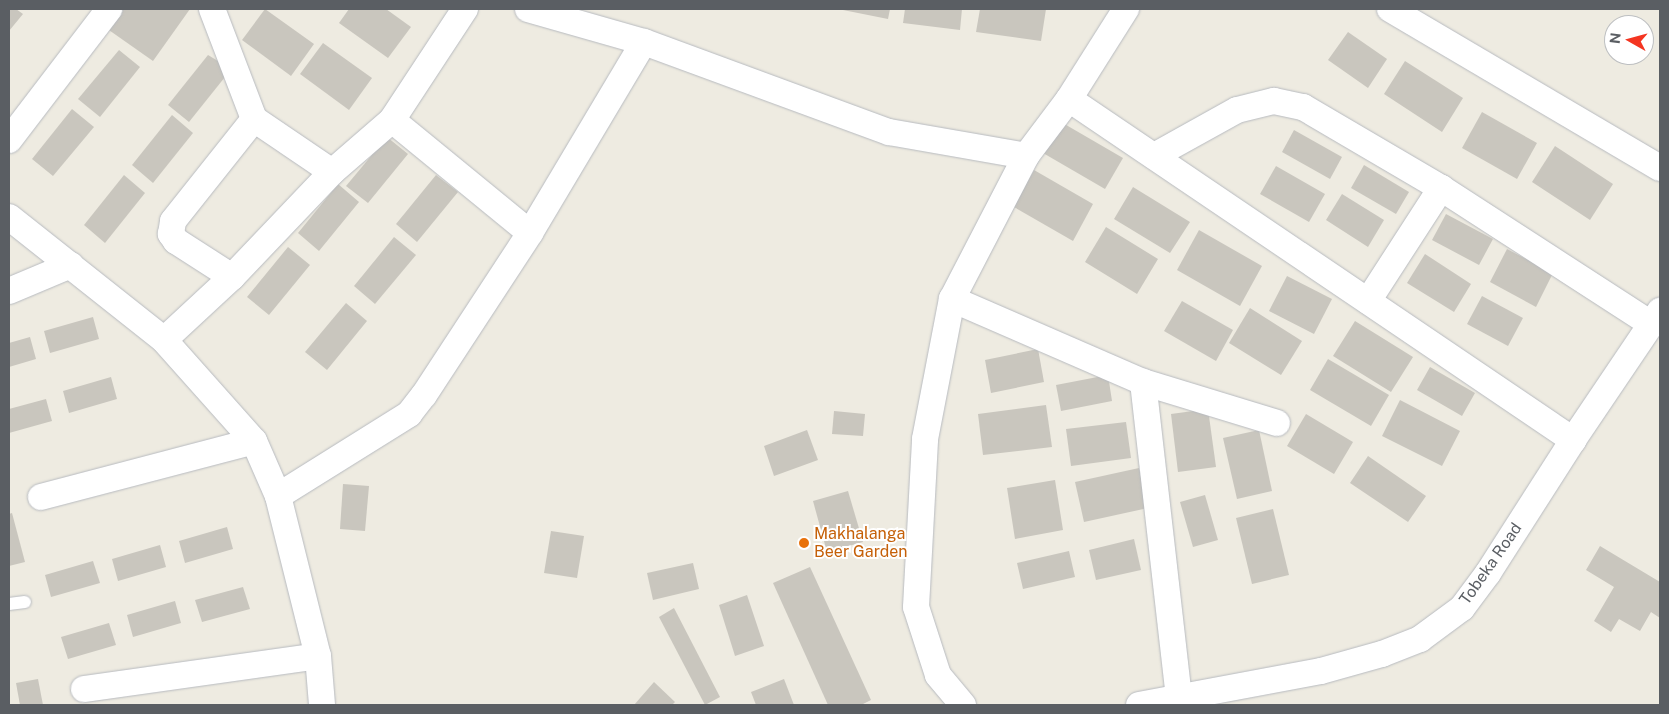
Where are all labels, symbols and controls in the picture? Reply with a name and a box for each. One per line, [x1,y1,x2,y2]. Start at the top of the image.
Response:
north arrow [1604,15,1654,65]
text: N [1606,32,1624,45]
street label: Tobeka Road [1456,519,1526,609]
place label: Makhalanga Beer Garden [814,524,908,562]
marker: Makhalanga Beer Garden [798,537,810,549]

